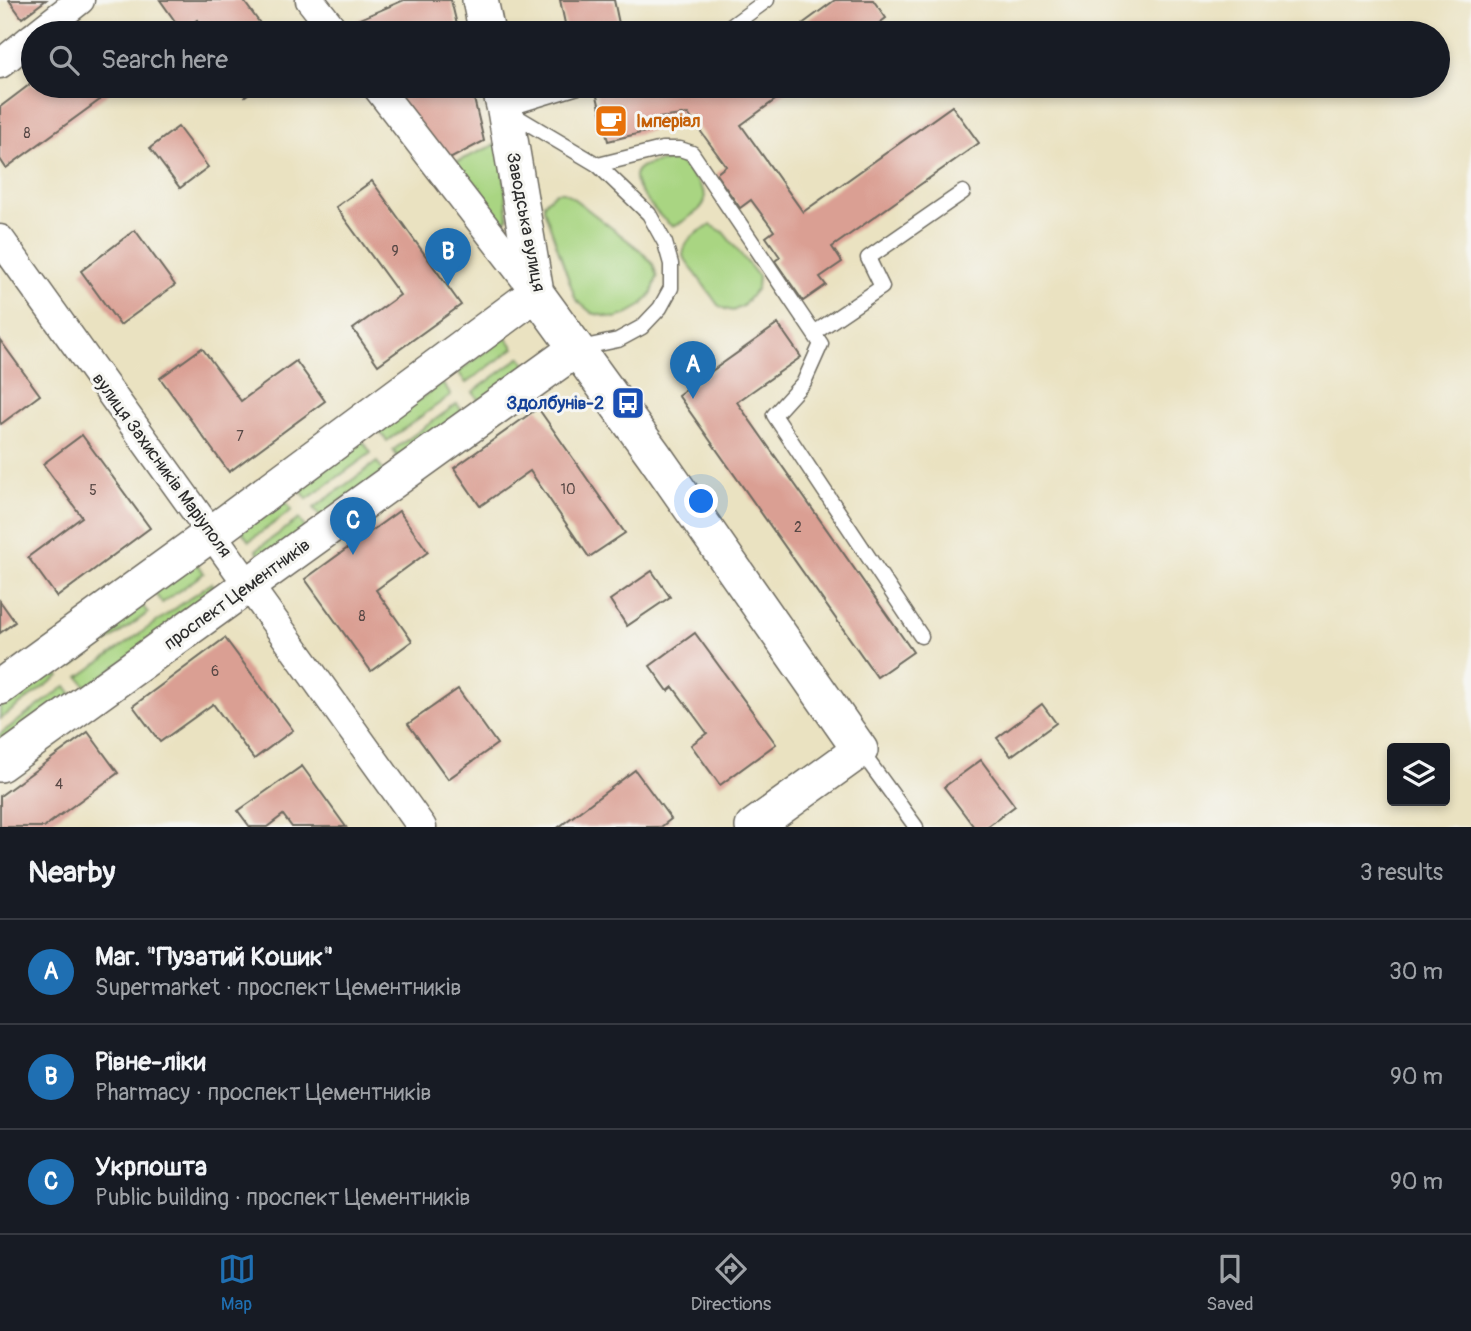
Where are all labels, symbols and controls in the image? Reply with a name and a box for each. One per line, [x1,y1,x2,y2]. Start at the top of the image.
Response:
search box [21,21,1450,98]
icon: search [45,41,83,79]
text: Search here [101,44,228,76]
cafe icon: Імперіал [592,102,630,140]
place label: Імперіал [636,110,701,133]
house number: 8 [23,125,31,142]
street label: Заводська вулиця [501,151,550,294]
pin: B [425,228,471,286]
house number: 9 [391,243,399,260]
pin: A [670,341,716,399]
street label: вулиця Захисників Маріуполя [87,368,236,562]
bus stop icon: Здолбунів-2 [609,384,647,422]
place label: Здолбунів-2 [506,392,604,415]
house number: 7 [236,428,244,445]
house number: 10 [560,481,576,498]
house number: 5 [89,482,97,499]
your location [684,484,718,518]
pin: C [330,497,376,555]
house number: 2 [794,519,802,536]
street label: проспект Цементників [160,534,315,655]
house number: 8 [358,608,366,625]
house number: 6 [211,663,219,680]
map controls [1387,743,1450,806]
button: layers [1387,743,1450,806]
house number: 4 [55,776,63,793]
text: Nearby [28,854,115,891]
text: 3 results [1360,858,1443,887]
text: Маг. "Пузатий Кошик" [95,941,333,973]
text: A [44,957,58,986]
text: 30 m [1389,957,1443,986]
text: Supermarket · проспект Цементників [95,973,462,1002]
text: Рівне-ліки [95,1046,206,1078]
text: B [44,1062,58,1091]
text: 90 m [1390,1062,1443,1091]
text: Pharmacy · проспект Цементників [95,1078,432,1107]
text: Укрпошта [95,1151,207,1183]
text: C [44,1167,58,1196]
text: 90 m [1390,1167,1443,1196]
text: Public building · проспект Цементників [95,1183,471,1212]
tab: Map [218,1250,256,1316]
tab: Directions [691,1250,771,1316]
tab: Saved [1206,1250,1253,1316]

